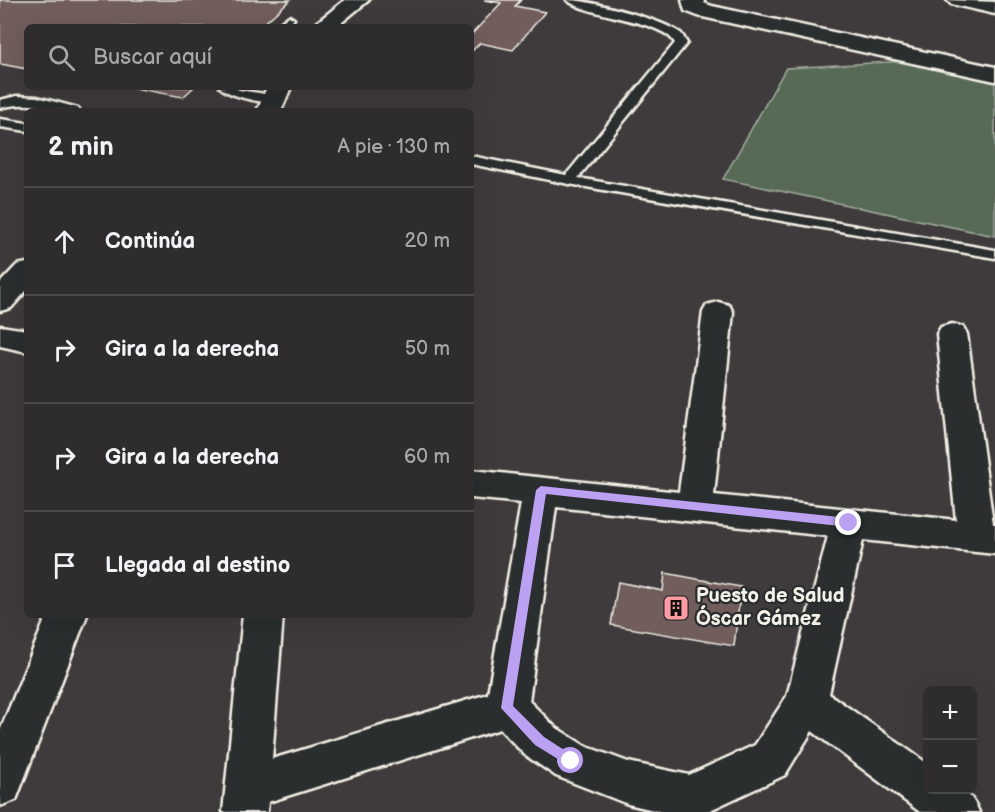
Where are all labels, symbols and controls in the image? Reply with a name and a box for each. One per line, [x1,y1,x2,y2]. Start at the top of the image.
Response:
search box [24,24,474,90]
icon: search [45,41,78,74]
text: Buscar aquí [93,44,212,71]
text: 2 min [48,132,114,163]
text: A pie · 130 m [337,135,450,159]
icon: ahead [48,225,81,258]
text: Continúa [105,228,195,255]
text: 20 m [405,229,450,253]
icon: right [48,333,81,366]
text: Gira a la derecha [105,336,279,363]
text: 50 m [405,337,450,361]
icon: right [48,441,81,474]
text: Gira a la derecha [105,444,279,471]
text: 60 m [404,445,450,469]
route end [835,509,861,535]
icon: arrive [48,549,81,582]
text: Llegada al destino [105,552,290,579]
place label: Puesto de Salud Óscar Gámez [696,584,844,631]
building icon: Puesto de Salud Óscar Gámez [661,593,691,623]
map controls [923,686,977,794]
button: + [923,686,977,740]
button: − [923,740,977,794]
route start [557,747,583,773]

